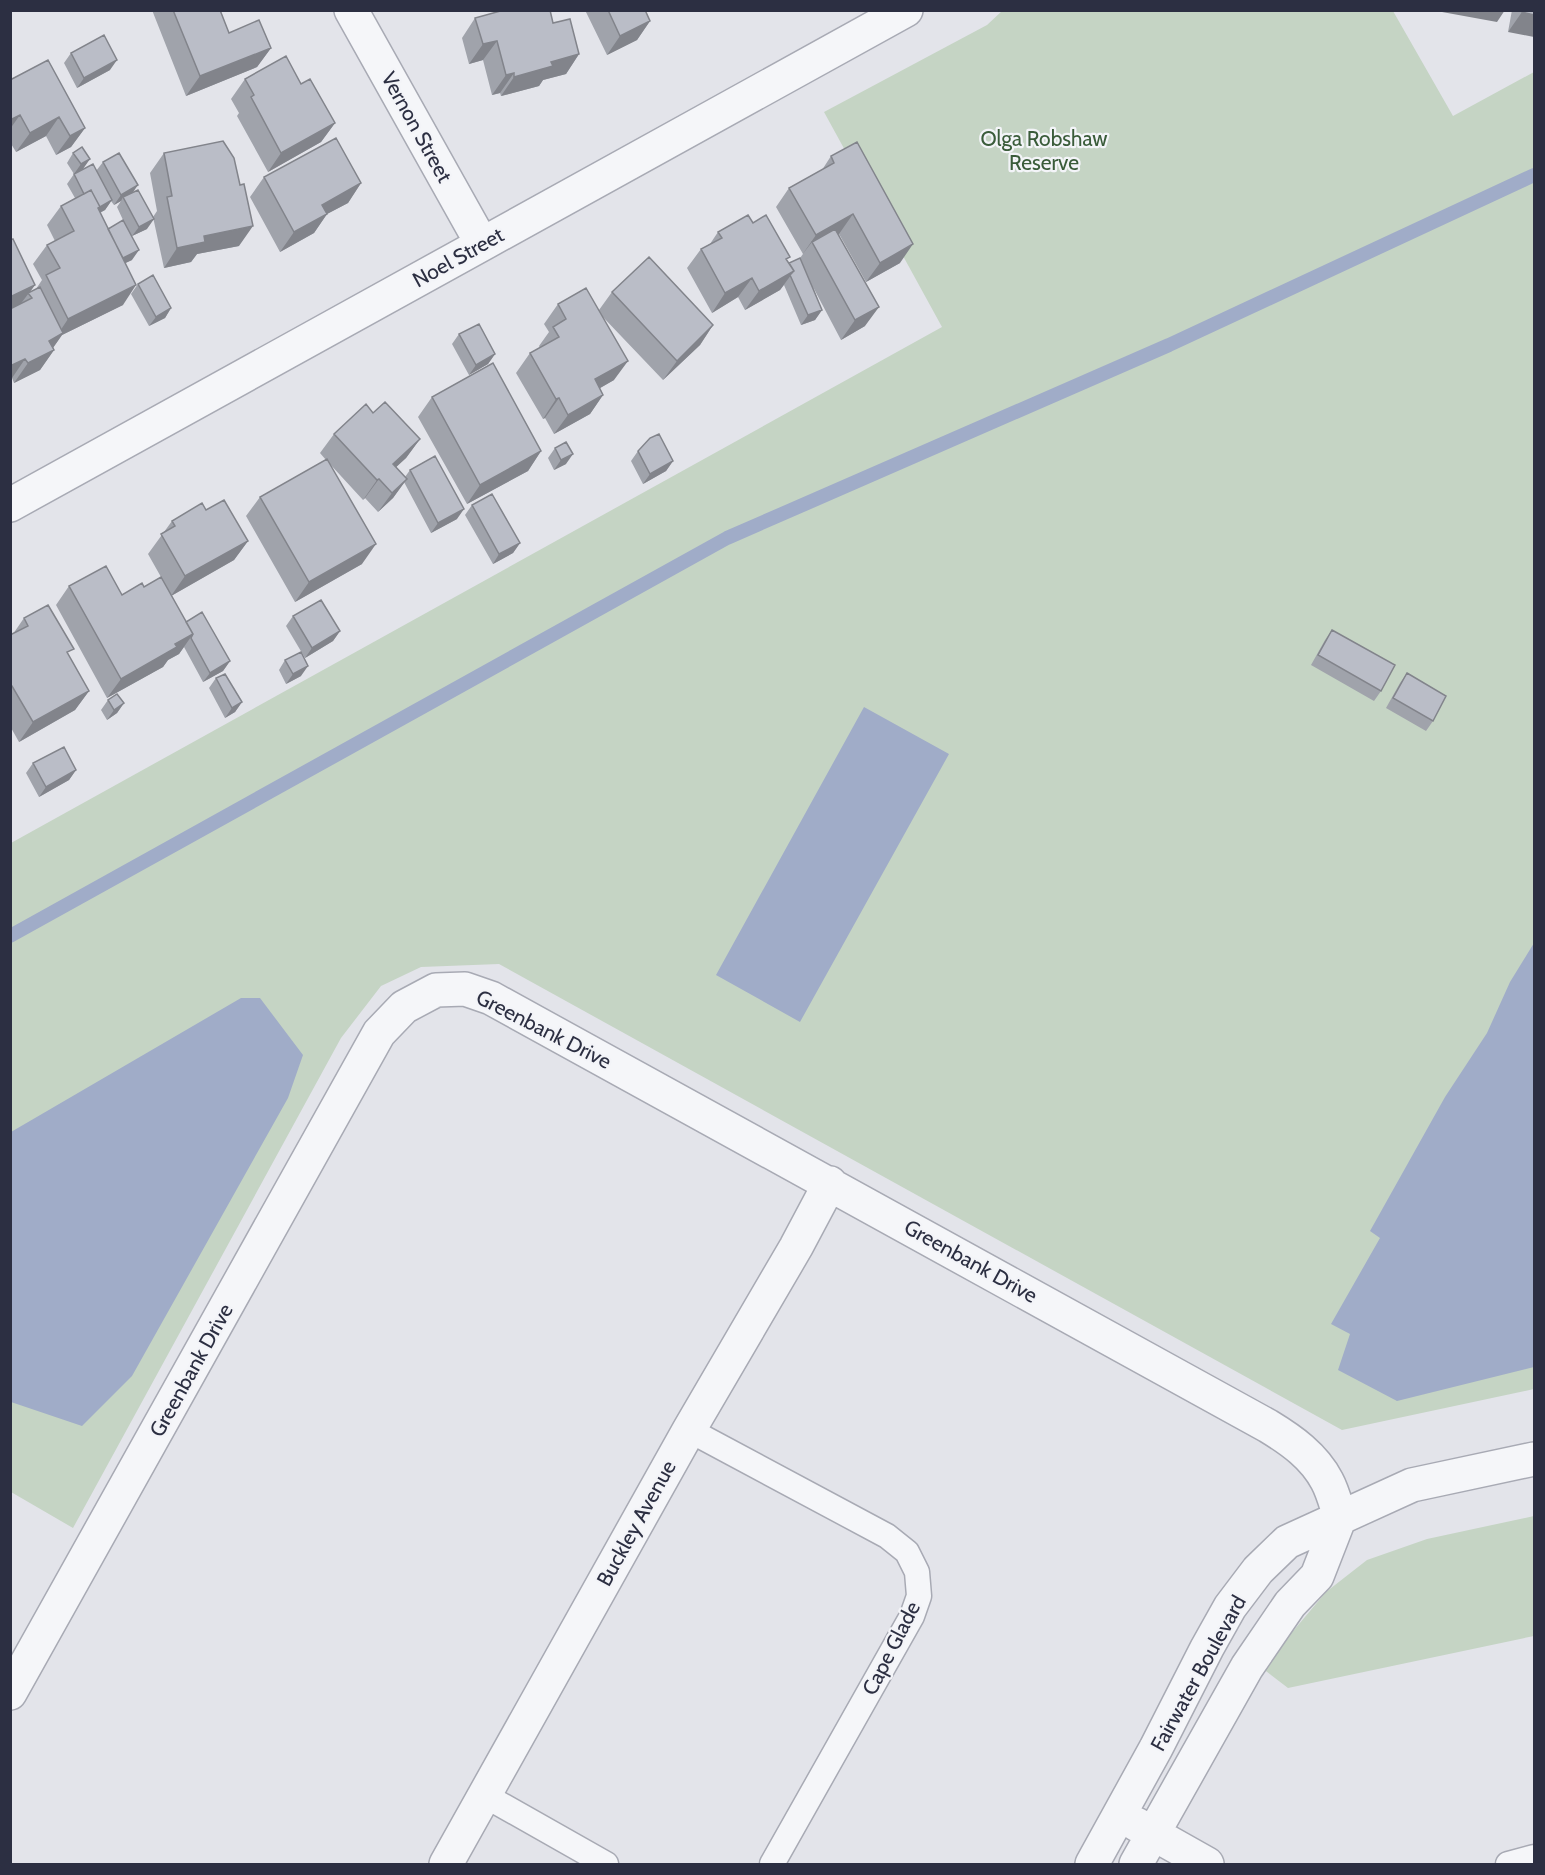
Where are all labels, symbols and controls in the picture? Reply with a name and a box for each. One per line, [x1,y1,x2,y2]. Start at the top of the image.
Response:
street label: Vernon Street [376,67,458,187]
park label: Olga Robshaw Reserve [981,126,1107,175]
street label: Noel Street [408,222,508,292]
street label: Greenbank Drive [472,984,616,1074]
street label: Greenbank Drive [900,1214,1042,1308]
street label: Greenbank Drive [144,1299,238,1441]
street label: Buckley Avenue [591,1456,681,1590]
street label: Fairwater Boulevard [1145,1591,1251,1755]
street label: Cape Glade [857,1597,925,1699]

